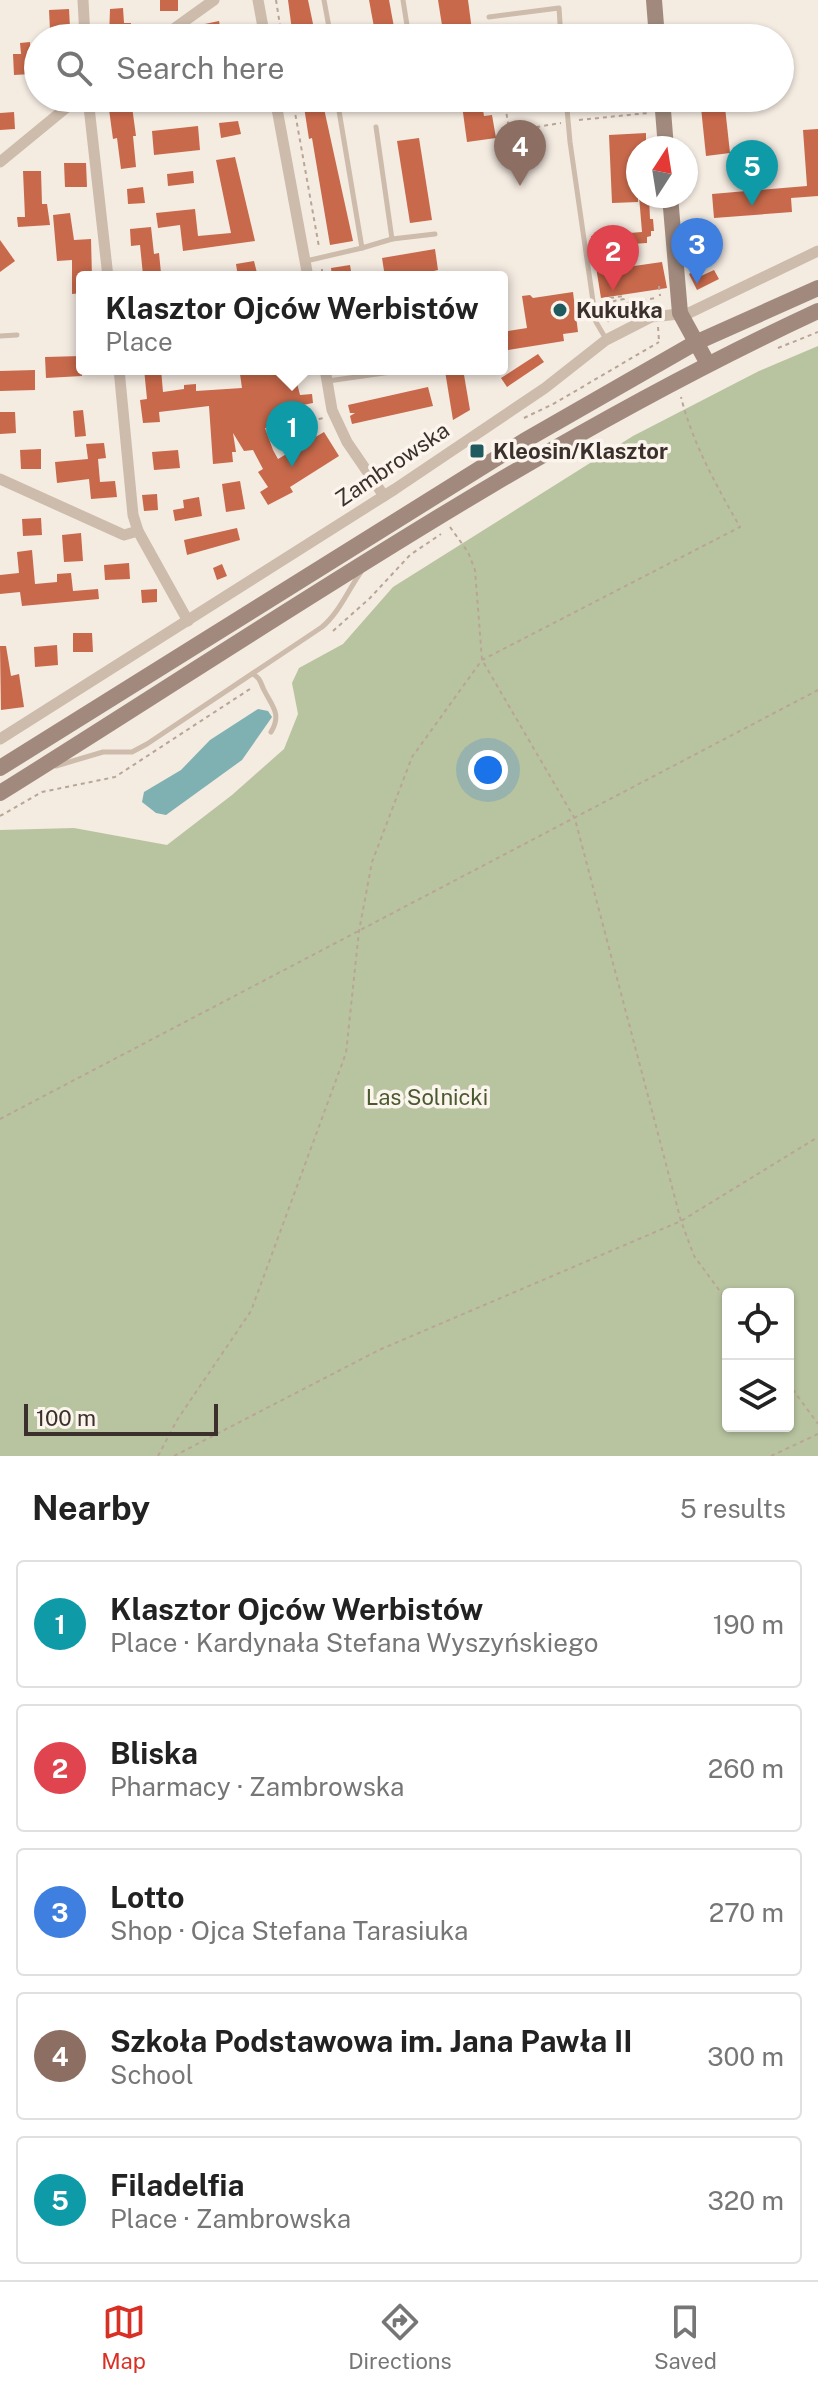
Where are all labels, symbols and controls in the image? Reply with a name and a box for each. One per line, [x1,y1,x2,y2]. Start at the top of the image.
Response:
search box [24,24,794,112]
icon: search [52,46,96,90]
text: Search here [116,50,284,86]
pin: 4 [494,120,546,186]
north arrow [626,136,698,208]
pin: 5 [726,140,778,206]
pin: 3 [671,218,723,284]
pin: 2 [587,225,639,291]
popup [76,271,508,375]
text: Klasztor Ojców Werbistów [105,290,479,326]
place label: Kukułka [576,297,663,323]
marker: Kukułka [551,301,569,319]
text: Place [105,326,173,357]
pin: 1 [266,401,318,467]
street label: Zambrowska [330,416,454,512]
place label: Kleosin/Klasztor [493,438,668,464]
marker: Kleosin/Klasztor [468,442,486,460]
your location [468,750,508,790]
park label: Las Solnicki [366,1084,488,1110]
map controls [722,1288,794,1432]
button: locate [722,1288,794,1360]
button: layers [722,1360,794,1432]
scale bar [24,1400,218,1436]
text: 100 m [36,1405,96,1431]
text: Nearby [32,1488,150,1528]
text: 5 results [680,1493,786,1524]
text: Klasztor Ojców Werbistów [110,1591,483,1627]
text: 1 [54,1609,66,1640]
text: 190 m [713,1609,784,1640]
text: Place · Kardynała Stefana Wyszyńskiego [110,1627,598,1658]
text: Bliska [110,1735,198,1771]
text: 2 [52,1753,68,1784]
text: 260 m [708,1753,784,1784]
text: Pharmacy · Zambrowska [110,1771,404,1802]
text: Lotto [110,1879,185,1915]
text: 3 [51,1897,69,1928]
text: 270 m [709,1897,784,1928]
text: Shop · Ojca Stefana Tarasiuka [110,1915,468,1946]
text: Szkoła Podstawowa im. Jana Pawła II [110,2023,633,2059]
text: 4 [51,2041,69,2072]
text: 300 m [707,2041,784,2072]
text: School [110,2059,194,2090]
text: Filadelfia [110,2167,244,2203]
text: 5 [51,2185,69,2216]
text: 320 m [707,2185,784,2216]
text: Place · Zambrowska [110,2203,351,2234]
tab: Map [101,2300,146,2374]
tab: Directions [348,2300,452,2374]
tab: Saved [654,2300,717,2374]

